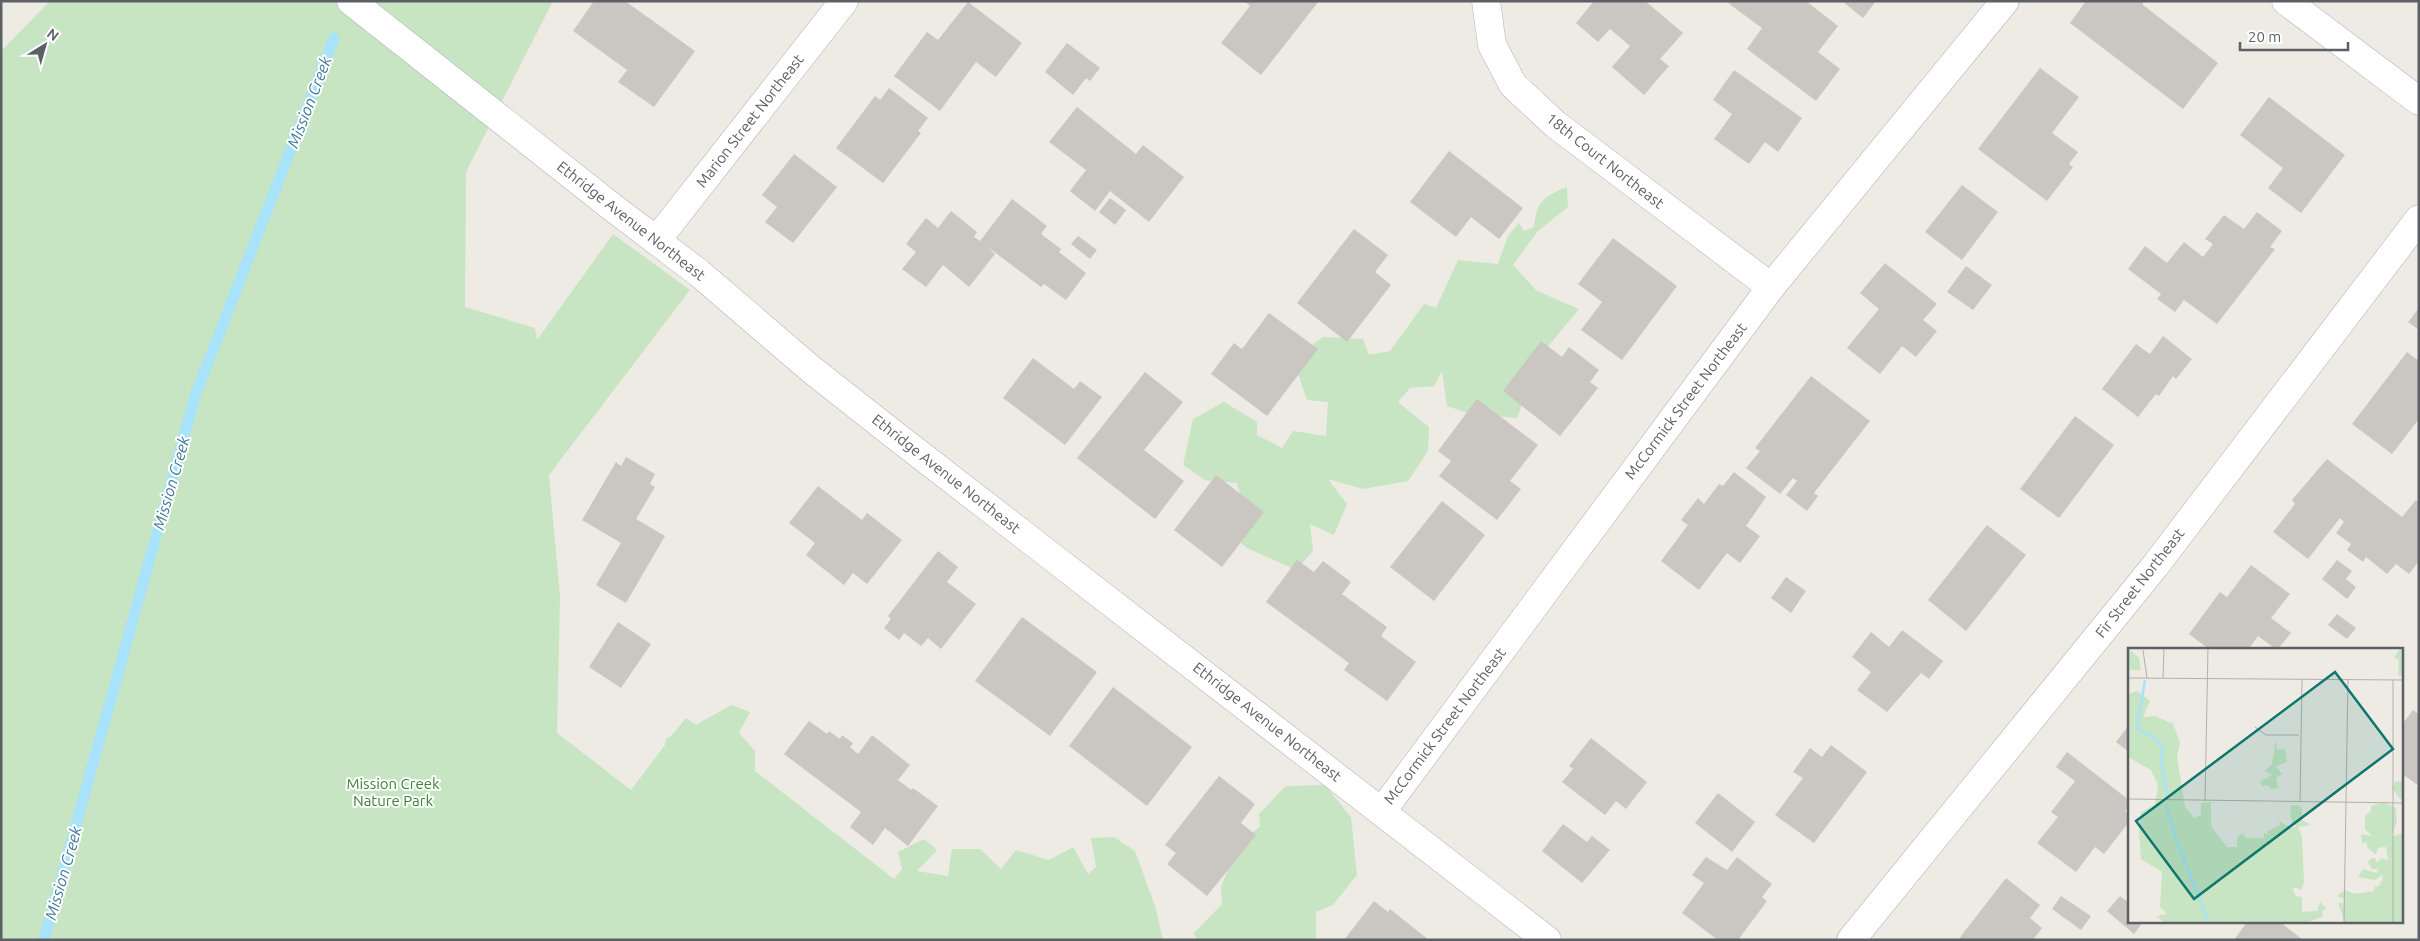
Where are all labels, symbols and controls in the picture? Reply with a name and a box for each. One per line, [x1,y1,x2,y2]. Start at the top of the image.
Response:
north arrow [20,20,70,70]
scale bar [2240,20,2348,52]
text: N [44,25,62,44]
text: 20 m [2248,28,2281,45]
street label: Marion Street Northeast [692,51,807,191]
water label: Mission Creek [283,53,335,150]
street label: 18th Court Northeast [1543,109,1668,212]
street label: Ethridge Avenue Northeast [554,157,709,284]
street label: McCormick Street Northeast [1621,319,1750,482]
street label: Ethridge Avenue Northeast [869,410,1024,537]
water label: Mission Creek [149,433,193,532]
street label: Fir Street Northeast [2092,525,2188,641]
street label: McCormick Street Northeast [1380,644,1509,807]
inset map [2128,648,2402,924]
street label: Ethridge Avenue Northeast [1190,658,1345,785]
park label: Mission Creek Nature Park [346,775,440,809]
water label: Mission Creek [41,823,85,922]

